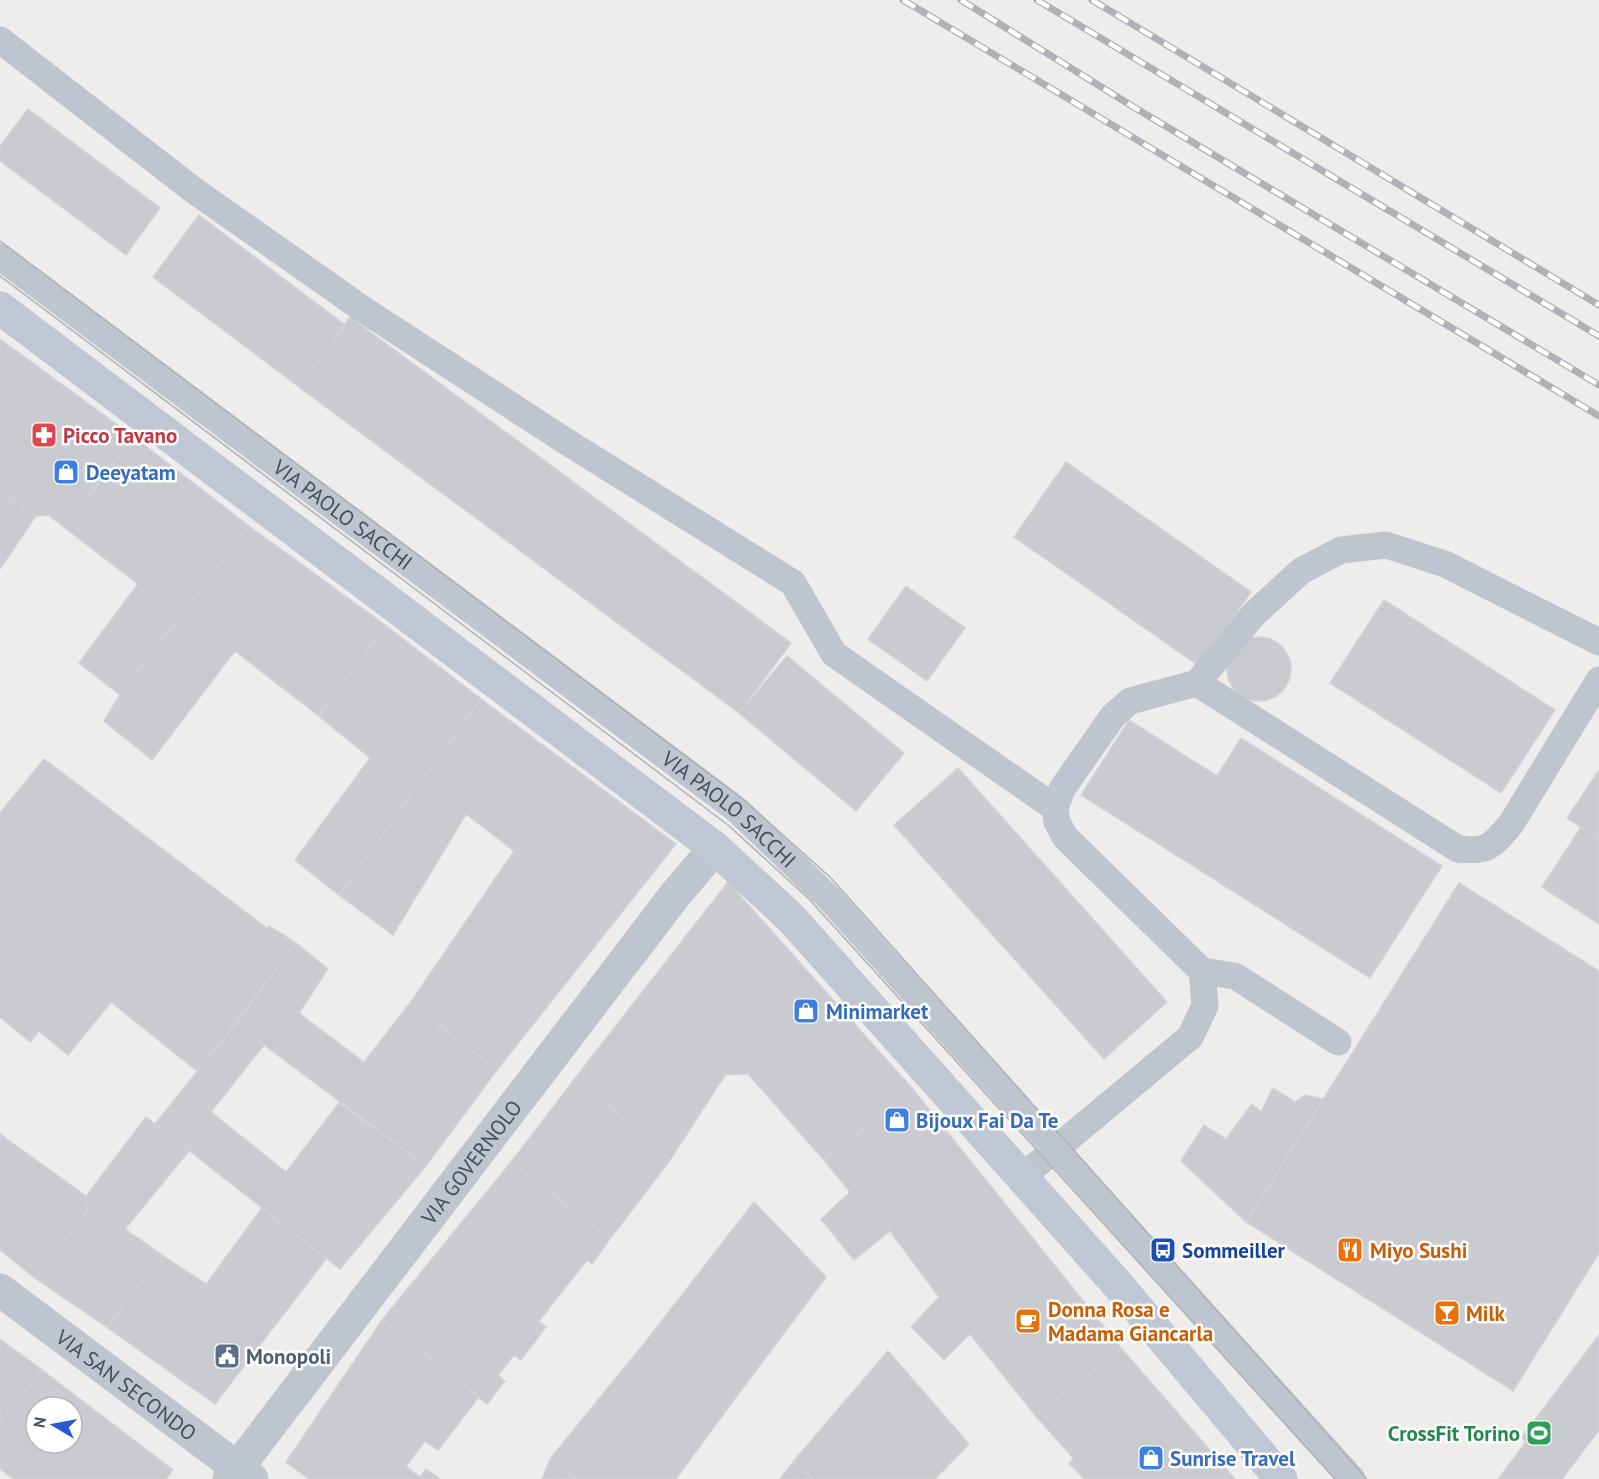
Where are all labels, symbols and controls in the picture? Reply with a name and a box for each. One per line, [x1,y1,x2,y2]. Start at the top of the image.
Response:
pharmacy icon: Picco Tavano [29,420,59,450]
place label: Picco Tavano [63,422,177,449]
street label: VIA PAOLO SACCHI [267,453,418,576]
shop icon: Deeyatam [51,457,81,487]
place label: Deeyatam [86,459,176,486]
street label: VIA PAOLO SACCHI [656,744,802,873]
shop icon: Minimarket [791,996,821,1026]
place label: Minimarket [826,998,929,1025]
street label: VIA GOVERNOLO [414,1094,527,1230]
shop icon: Bijoux Fai Da Te [882,1105,912,1135]
place label: Bijoux Fai Da Te [916,1107,1058,1134]
bus stop icon: Sommeiller [1148,1235,1178,1265]
restaurant icon: Miyo Sushi [1335,1235,1365,1265]
place label: Sommeiller [1182,1237,1286,1264]
place label: Miyo Sushi [1370,1237,1467,1264]
place label: Donna Rosa e Madama Giancarla [1048,1296,1213,1347]
bar icon: Milk [1432,1298,1462,1328]
place label: Milk [1466,1300,1506,1327]
cafe icon: Donna Rosa e Madama Giancarla [1013,1306,1043,1336]
street label: VIA SAN SECONDO [50,1323,202,1446]
public building icon: Monopoli [212,1341,242,1371]
place label: Monopoli [246,1343,331,1370]
north arrow [24,1395,84,1455]
text: N [28,1415,50,1429]
sports icon: CrossFit Torino [1524,1418,1554,1448]
place label: CrossFit Torino [1388,1420,1520,1447]
shop icon: Sunrise Travel [1136,1443,1166,1473]
place label: Sunrise Travel [1170,1445,1296,1472]

